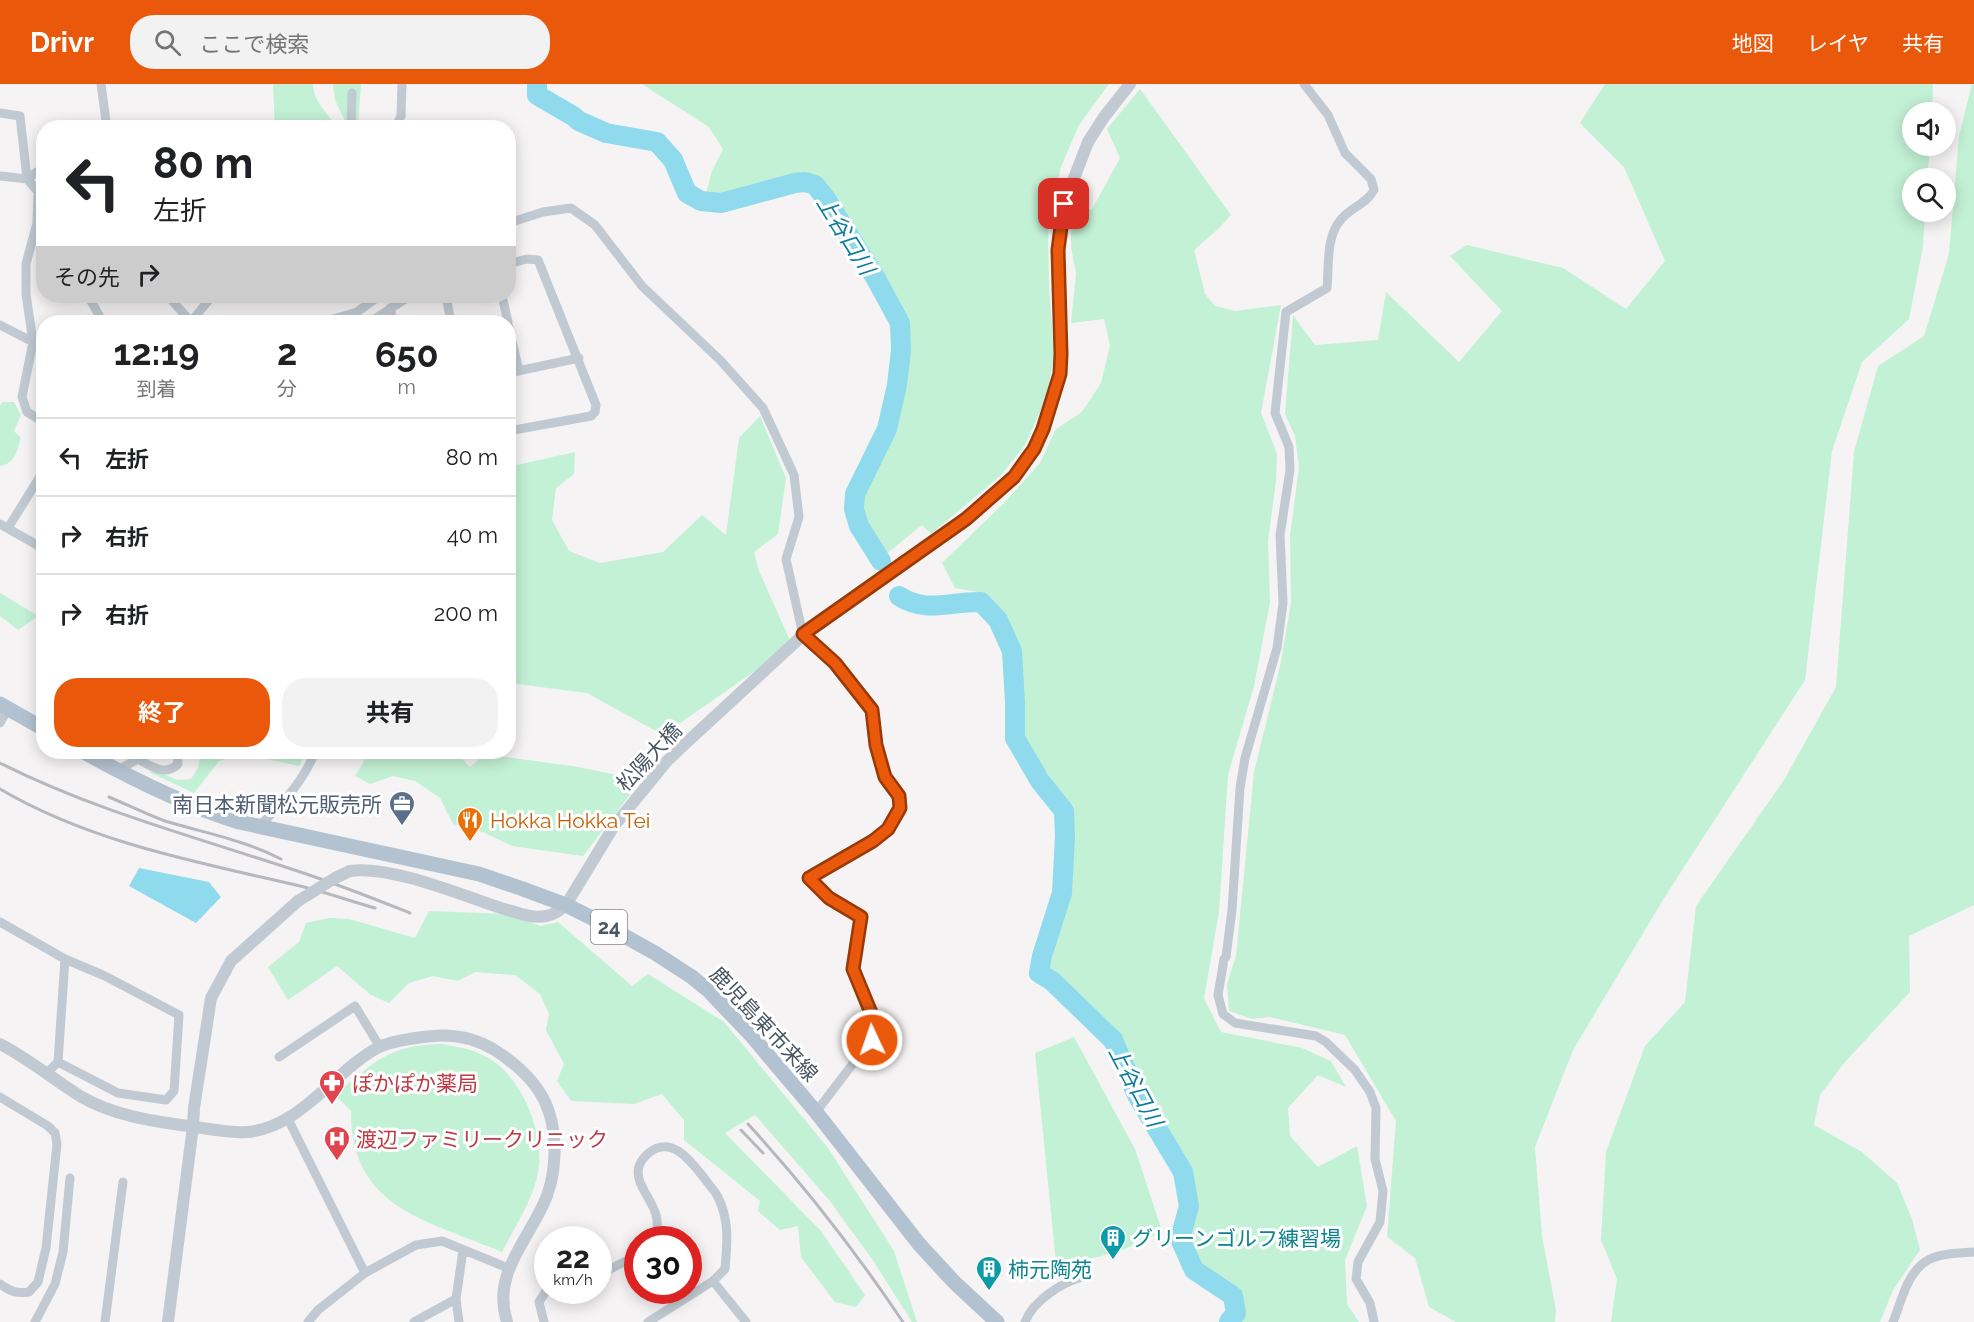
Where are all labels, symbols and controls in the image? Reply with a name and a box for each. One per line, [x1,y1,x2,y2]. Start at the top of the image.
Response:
search box [130,15,550,69]
text: Drivr [30,26,94,59]
icon: search [151,26,184,59]
text: ここで検索 [199,31,309,57]
text: 地図 [1732,31,1774,56]
text: レイヤ [1807,31,1869,56]
text: 共有 [1902,31,1944,56]
map controls [1902,102,1956,222]
button: sound [1902,102,1956,156]
text: 80 m [153,139,253,188]
icon: left [54,144,132,222]
button: search [1902,168,1956,222]
pin [1038,178,1089,229]
icon: arrive [1047,187,1080,220]
water label: 上谷口川 [812,191,881,281]
text: 左折 [153,195,207,226]
icon: right [132,258,165,291]
text: その先 [54,264,120,290]
text: 12:19 [113,331,199,373]
text: 2 [277,331,297,373]
text: 650 [375,333,439,375]
text: m [397,375,416,399]
text: 到着 [136,377,176,401]
text: 分 [277,377,297,401]
icon: left [54,441,87,474]
text: 80 m [446,444,498,470]
text: 左折 [105,446,149,472]
icon: right [54,519,87,552]
text: 40 m [447,522,498,548]
text: 右折 [105,524,149,550]
icon: right [54,597,87,630]
text: 200 m [434,600,498,626]
text: 右折 [105,602,149,628]
button: 終了 [54,678,270,747]
button: 共有 [282,678,498,747]
street label: 松陽大橋 [611,718,687,796]
office icon: 南日本新聞松元販売所 [387,789,417,827]
place label: 南日本新聞松元販売所 [172,792,382,817]
restaurant icon: Hokka Hokka Tei [455,805,485,843]
place label: Hokka Hokka Tei [490,808,650,833]
road number: 24 [591,910,627,944]
street label: 鹿児島東市来線 [705,962,823,1086]
position arrow [840,1008,904,1072]
water label: 上谷口川 [1104,1041,1169,1133]
pharmacy icon: ぽかぽか薬局 [317,1068,347,1106]
place label: ぽかぽか薬局 [352,1071,478,1096]
hospital icon: 渡辺ファミリークリニック [322,1124,352,1162]
place label: 渡辺ファミリークリニック [356,1127,608,1152]
building icon: グリーンゴルフ練習場 [1098,1223,1128,1261]
speed limit sign: 30 [624,1226,702,1304]
place label: グリーンゴルフ練習場 [1132,1226,1341,1251]
text: 22 [556,1240,590,1275]
building icon: 柿元陶苑 [974,1254,1004,1292]
place label: 柿元陶苑 [1008,1257,1092,1282]
text: km/h [553,1271,593,1289]

